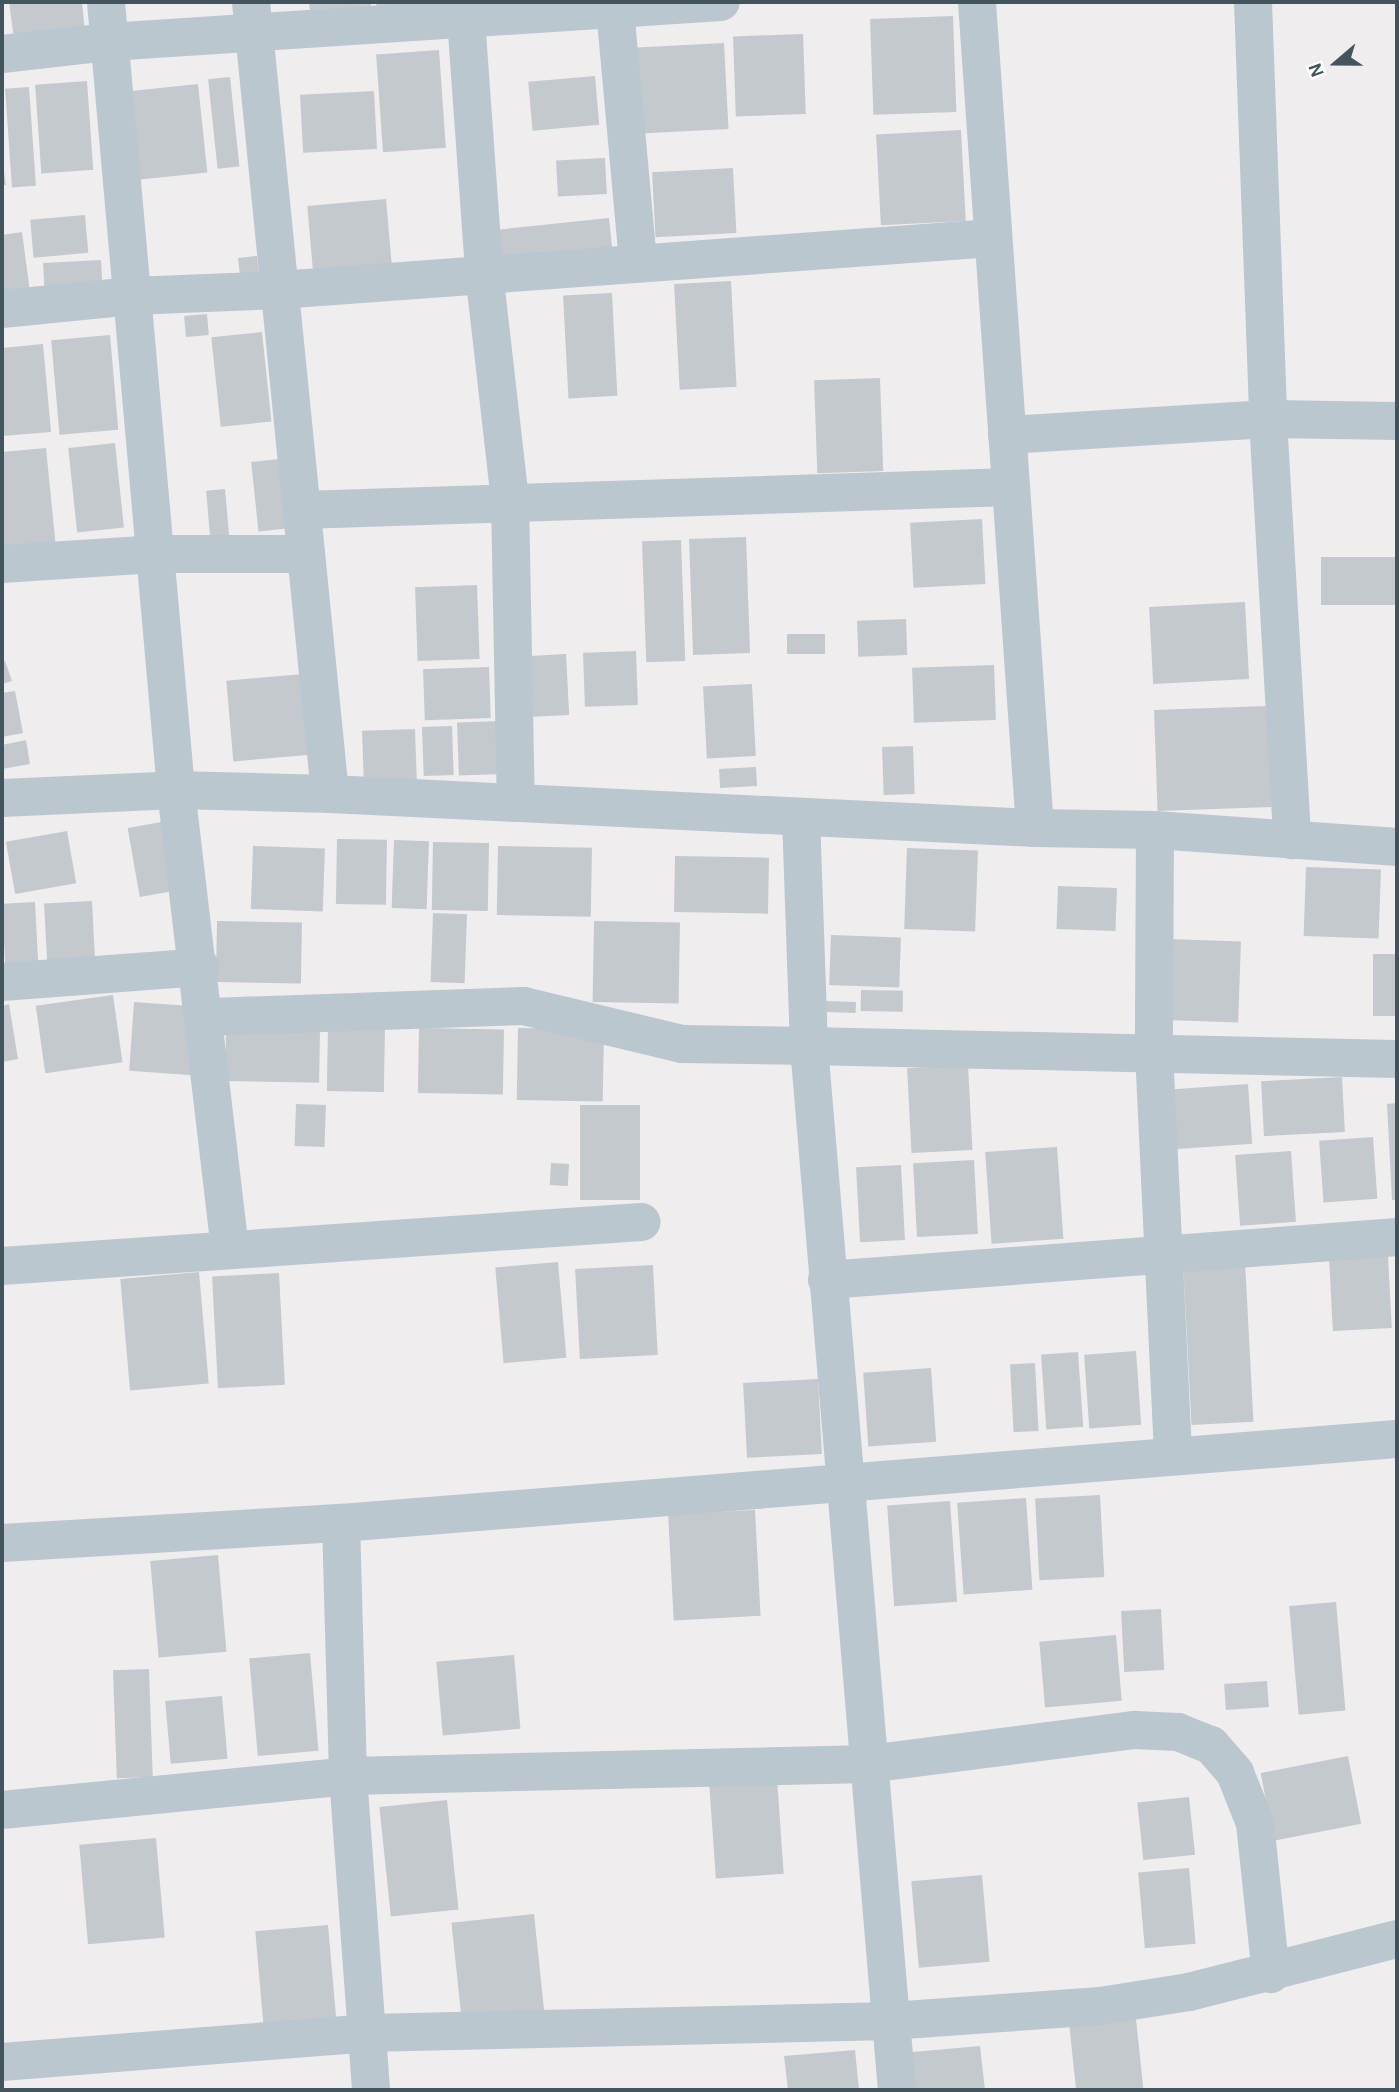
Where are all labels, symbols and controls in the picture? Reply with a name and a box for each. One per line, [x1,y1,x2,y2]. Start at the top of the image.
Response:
north arrow [1301,28,1371,98]
text: N [1304,60,1329,80]

